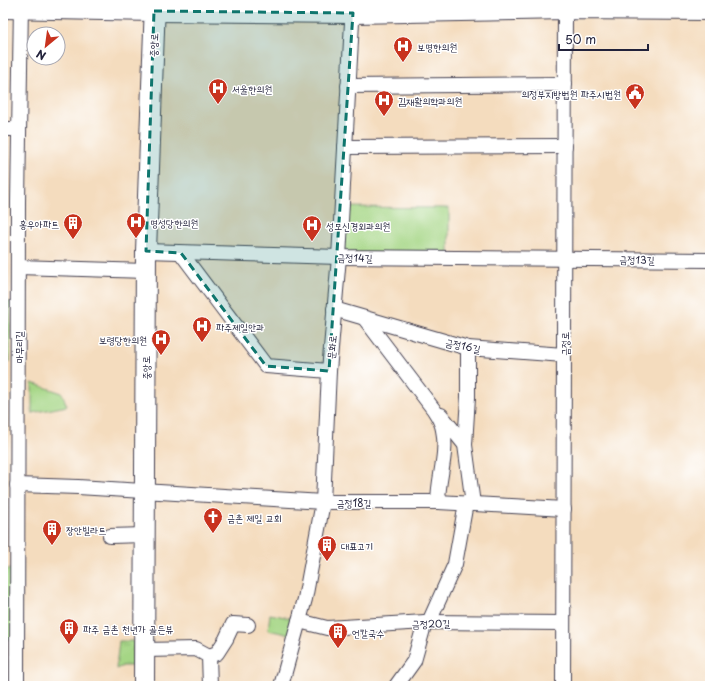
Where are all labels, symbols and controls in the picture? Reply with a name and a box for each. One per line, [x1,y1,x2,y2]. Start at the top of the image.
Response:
north arrow [26,26,66,66]
scale bar [559,26,648,52]
text: 50 m [565,30,596,48]
street label: 중앙로 [145,33,161,57]
hospital icon: 보명한의원 [392,35,414,63]
place label: 보명한의원 [417,39,457,54]
text: N [33,45,49,65]
hospital icon: 서울한의원 [207,77,229,105]
place label: 서울한의원 [232,81,272,96]
public building icon: 의정부지방법원 파주시법원 [624,82,646,110]
place label: 의정부지방법원 파주시법원 [521,86,621,101]
hospital icon: 김재활의학과의원 [373,89,395,117]
place label: 김재활의학과의원 [398,93,462,108]
hospital icon: 명성당한의원 [125,211,147,239]
building icon: 홍우아파트 [62,212,84,240]
hospital icon: 성모신경외과의원 [301,214,323,242]
place label: 명성당한의원 [150,215,198,230]
place label: 홍우아파트 [19,216,59,231]
place label: 성모신경외과의원 [326,218,390,233]
street label: 금정14길 [337,249,373,265]
street label: 금정13길 [619,251,655,267]
hospital icon: 파주제일안과 [191,315,213,343]
place label: 파주제일안과 [216,319,264,334]
hospital icon: 보령당한의원 [150,328,172,356]
street label: 마무리길 [11,331,26,363]
place label: 보령당한의원 [99,332,147,347]
street label: 금정로 [557,332,572,356]
street label: 문화로 [322,334,340,360]
street label: 금정16길 [444,334,482,356]
street label: 중앙로 [138,356,153,380]
street label: 금정18길 [337,495,371,510]
church icon: 금촌 제일 교회 [202,506,224,534]
place label: 금촌 제일 교회 [227,510,282,525]
building icon: 장안빌라트 [41,518,63,546]
place label: 장안빌라트 [66,522,106,537]
building icon: 대표고기 [316,534,338,562]
place label: 대표고기 [341,538,373,553]
street label: 금정20길 [412,615,450,631]
building icon: 파주 금촌 천년가 골든뷰 [58,617,80,645]
place label: 파주 금촌 천년가 골든뷰 [83,621,173,636]
building icon: 언칼국수 [327,621,349,649]
place label: 언칼국수 [352,625,384,640]

